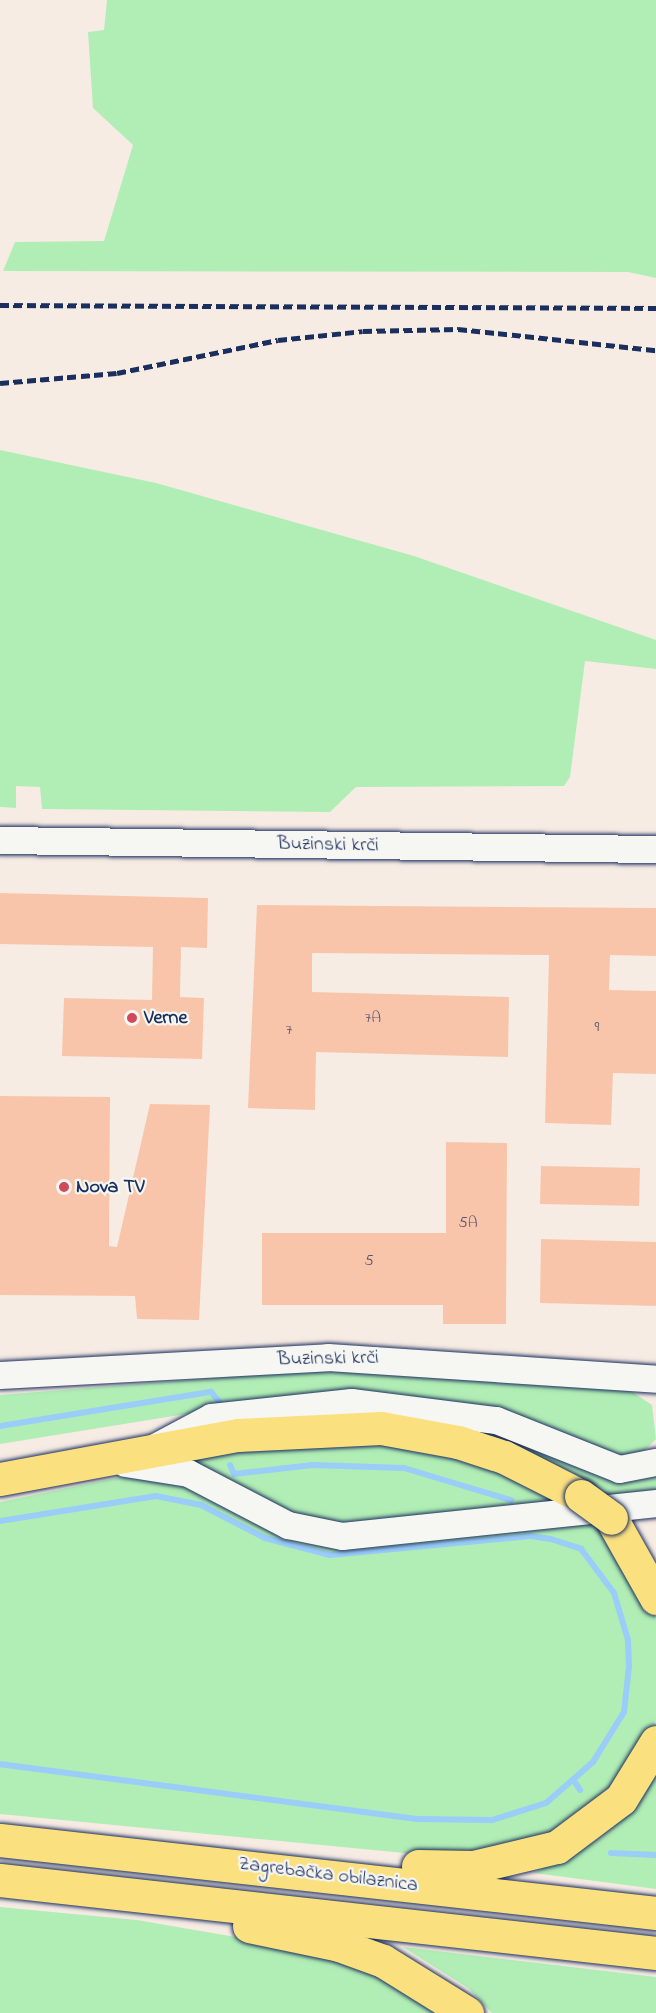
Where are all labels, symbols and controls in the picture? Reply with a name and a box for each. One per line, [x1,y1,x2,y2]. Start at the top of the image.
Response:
street label: Buzinski krči [277,832,379,858]
place label: Verne [144,1006,187,1030]
house number: 7A [365,1008,381,1028]
marker: Verne [125,1011,139,1025]
house number: 9 [595,1017,599,1037]
house number: 7 [286,1020,292,1040]
place label: Nova TV [76,1175,144,1199]
marker: Nova TV [57,1180,71,1194]
house number: 5A [458,1213,478,1233]
house number: 5 [364,1251,374,1271]
street label: Buzinski krči [277,1346,379,1372]
street label: Zagrebačka obilaznica [237,1852,419,1898]

